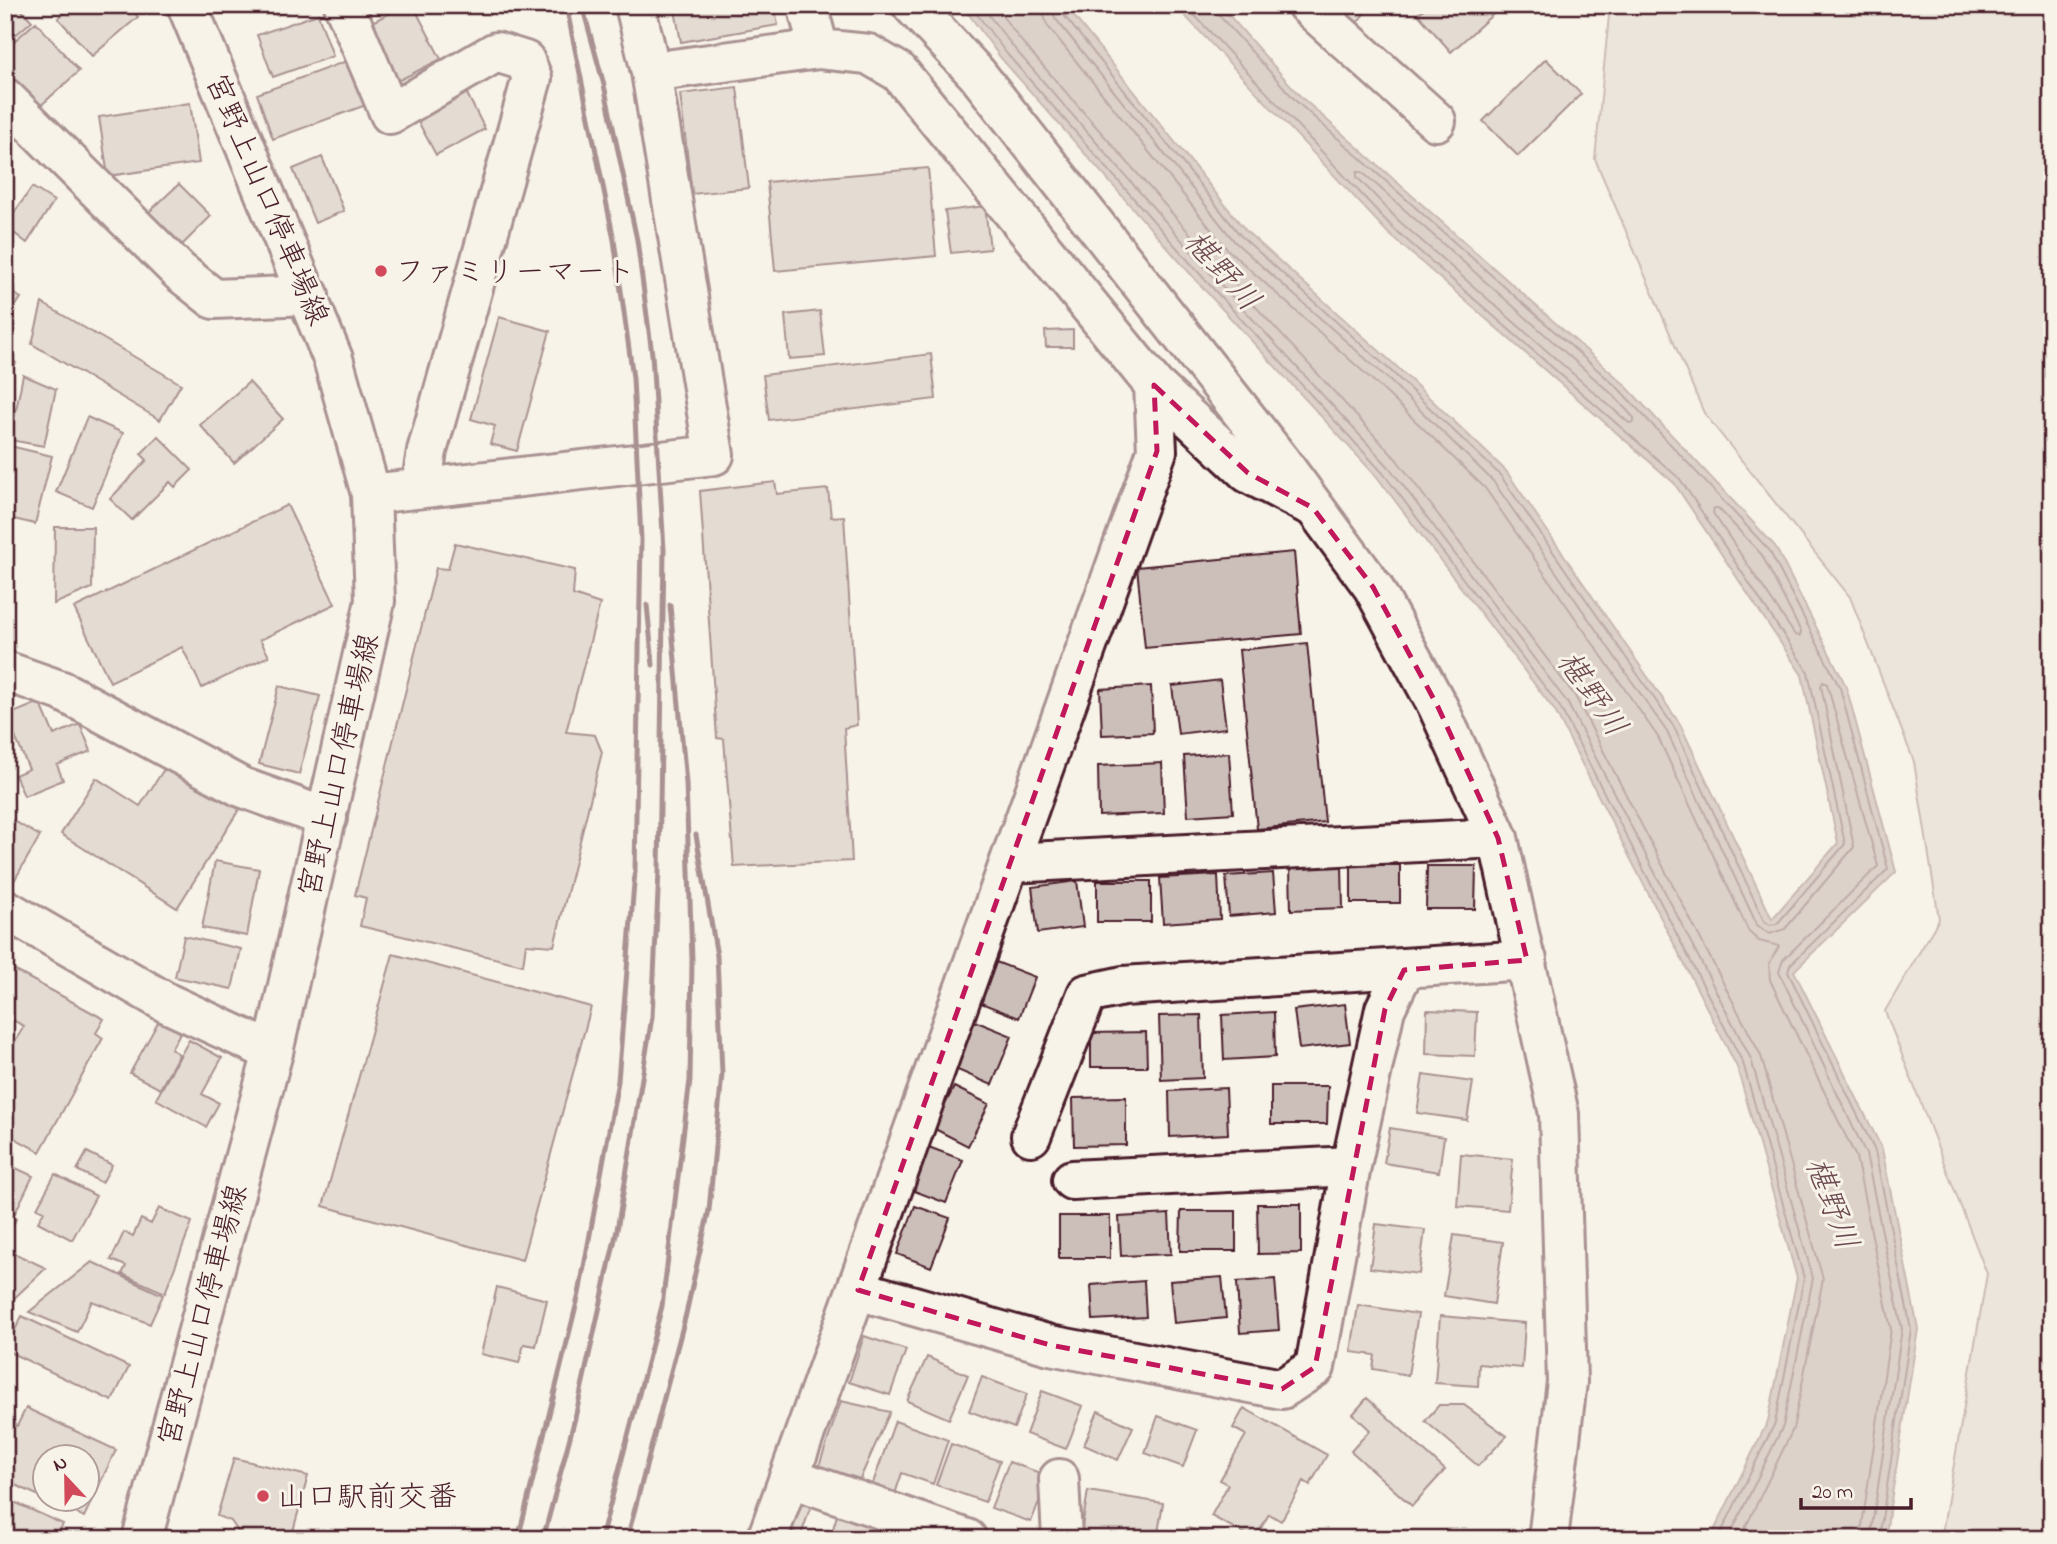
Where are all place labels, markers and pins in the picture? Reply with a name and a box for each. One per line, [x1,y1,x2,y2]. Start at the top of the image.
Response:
place label: ファミリーマート [395,252,636,296]
marker: ファミリーマート [373,263,389,279]
place label: 山口駅前交番 [277,1477,457,1521]
marker: 山口駅前交番 [255,1488,271,1504]

